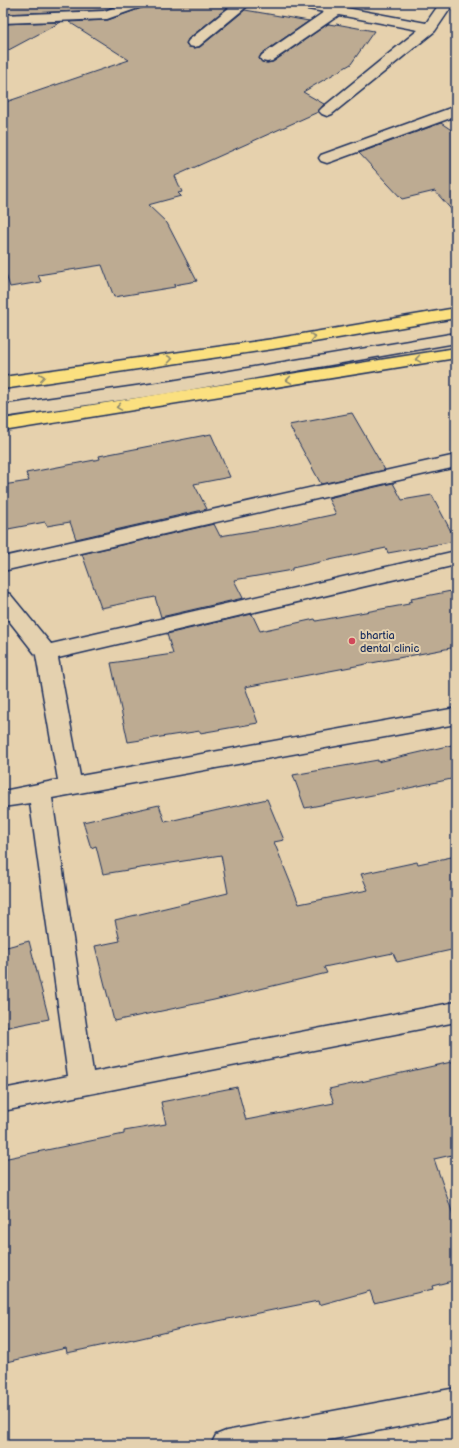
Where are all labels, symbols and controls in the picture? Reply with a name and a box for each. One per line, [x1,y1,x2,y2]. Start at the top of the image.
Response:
one-way arrow [310,333,316,342]
one-way arrow [167,355,173,364]
one-way arrow [414,355,421,363]
one-way arrow [39,373,45,382]
one-way arrow [286,375,292,384]
one-way arrow [116,402,122,411]
place label: bhartia dental clinic [360,629,419,655]
marker: bhartia dental clinic [347,636,357,646]

